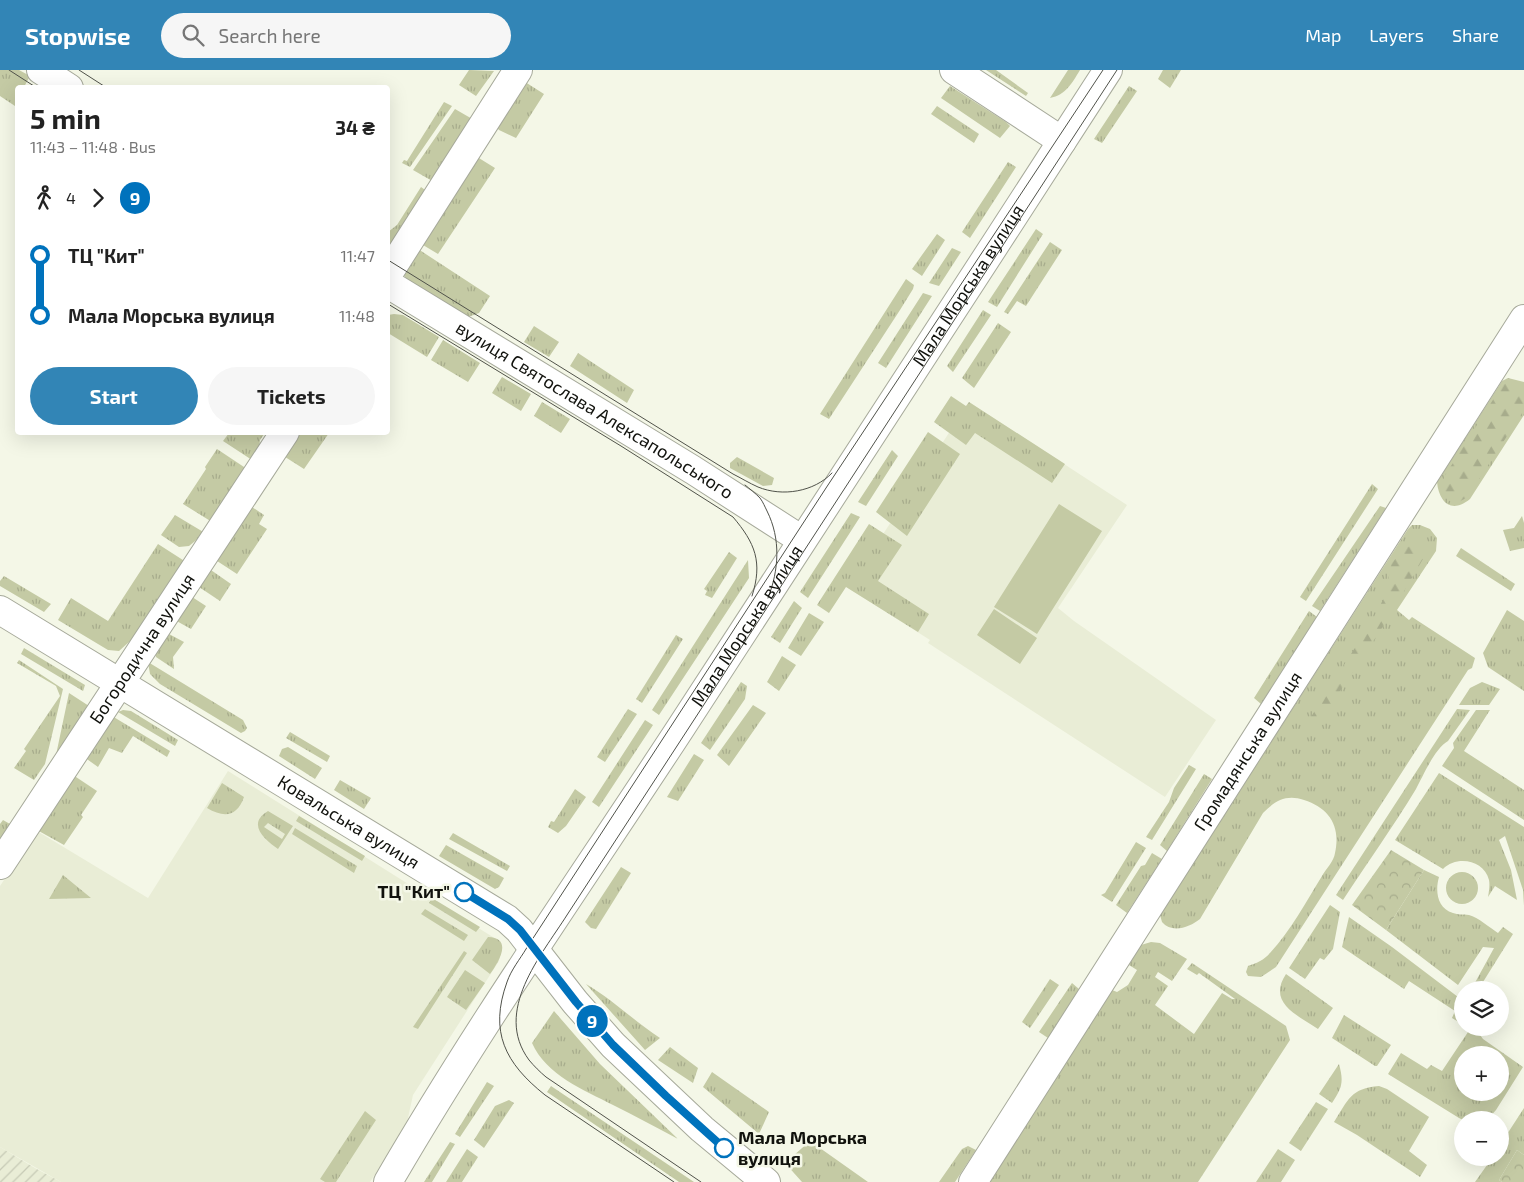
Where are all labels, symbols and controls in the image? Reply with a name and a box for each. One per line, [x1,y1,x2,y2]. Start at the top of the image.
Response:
search box [161,13,511,58]
text: Stopwise [25,21,131,50]
icon: search [179,21,207,49]
text: Search here [219,24,321,47]
text: Map [1305,24,1341,46]
text: Layers [1369,24,1424,46]
text: Share [1452,24,1499,46]
text: 5 min [30,101,101,135]
text: 34 ₴ [335,116,375,139]
text: 11:43 – 11:48 · Bus [30,137,156,156]
icon: walk [30,184,58,212]
icon: forward [84,184,112,212]
text: 9 [130,187,140,209]
text: 4 [66,188,76,207]
street label: Мала Морська вулиця [907,200,1028,370]
text: ТЦ "Кит" [68,244,145,267]
text: 11:47 [340,246,375,265]
text: Мала Морська вулиця [68,304,275,327]
text: 11:48 [339,306,375,325]
street label: вулиця Святослава Алексапольського [452,316,738,503]
button: Start [30,367,198,425]
button: Tickets [208,367,375,425]
street label: Мала Морська вулиця [686,540,807,710]
street label: Богородична вулиця [84,569,199,727]
street label: Громадянська вулиця [1188,667,1306,834]
street label: Ковальська вулиця [274,770,424,873]
place label: ТЦ "Кит" [377,880,450,902]
marker: ТЦ "Кит" [454,882,474,902]
map controls [1454,981,1509,1166]
button: layers [1454,981,1509,1036]
line badge: 9 [576,1005,608,1037]
text: 9 [587,1010,597,1032]
button: + [1454,1046,1509,1101]
button: − [1454,1111,1509,1166]
place label: Мала Морська вулиця [738,1126,867,1169]
marker: Мала Морська вулиця [714,1138,734,1158]

